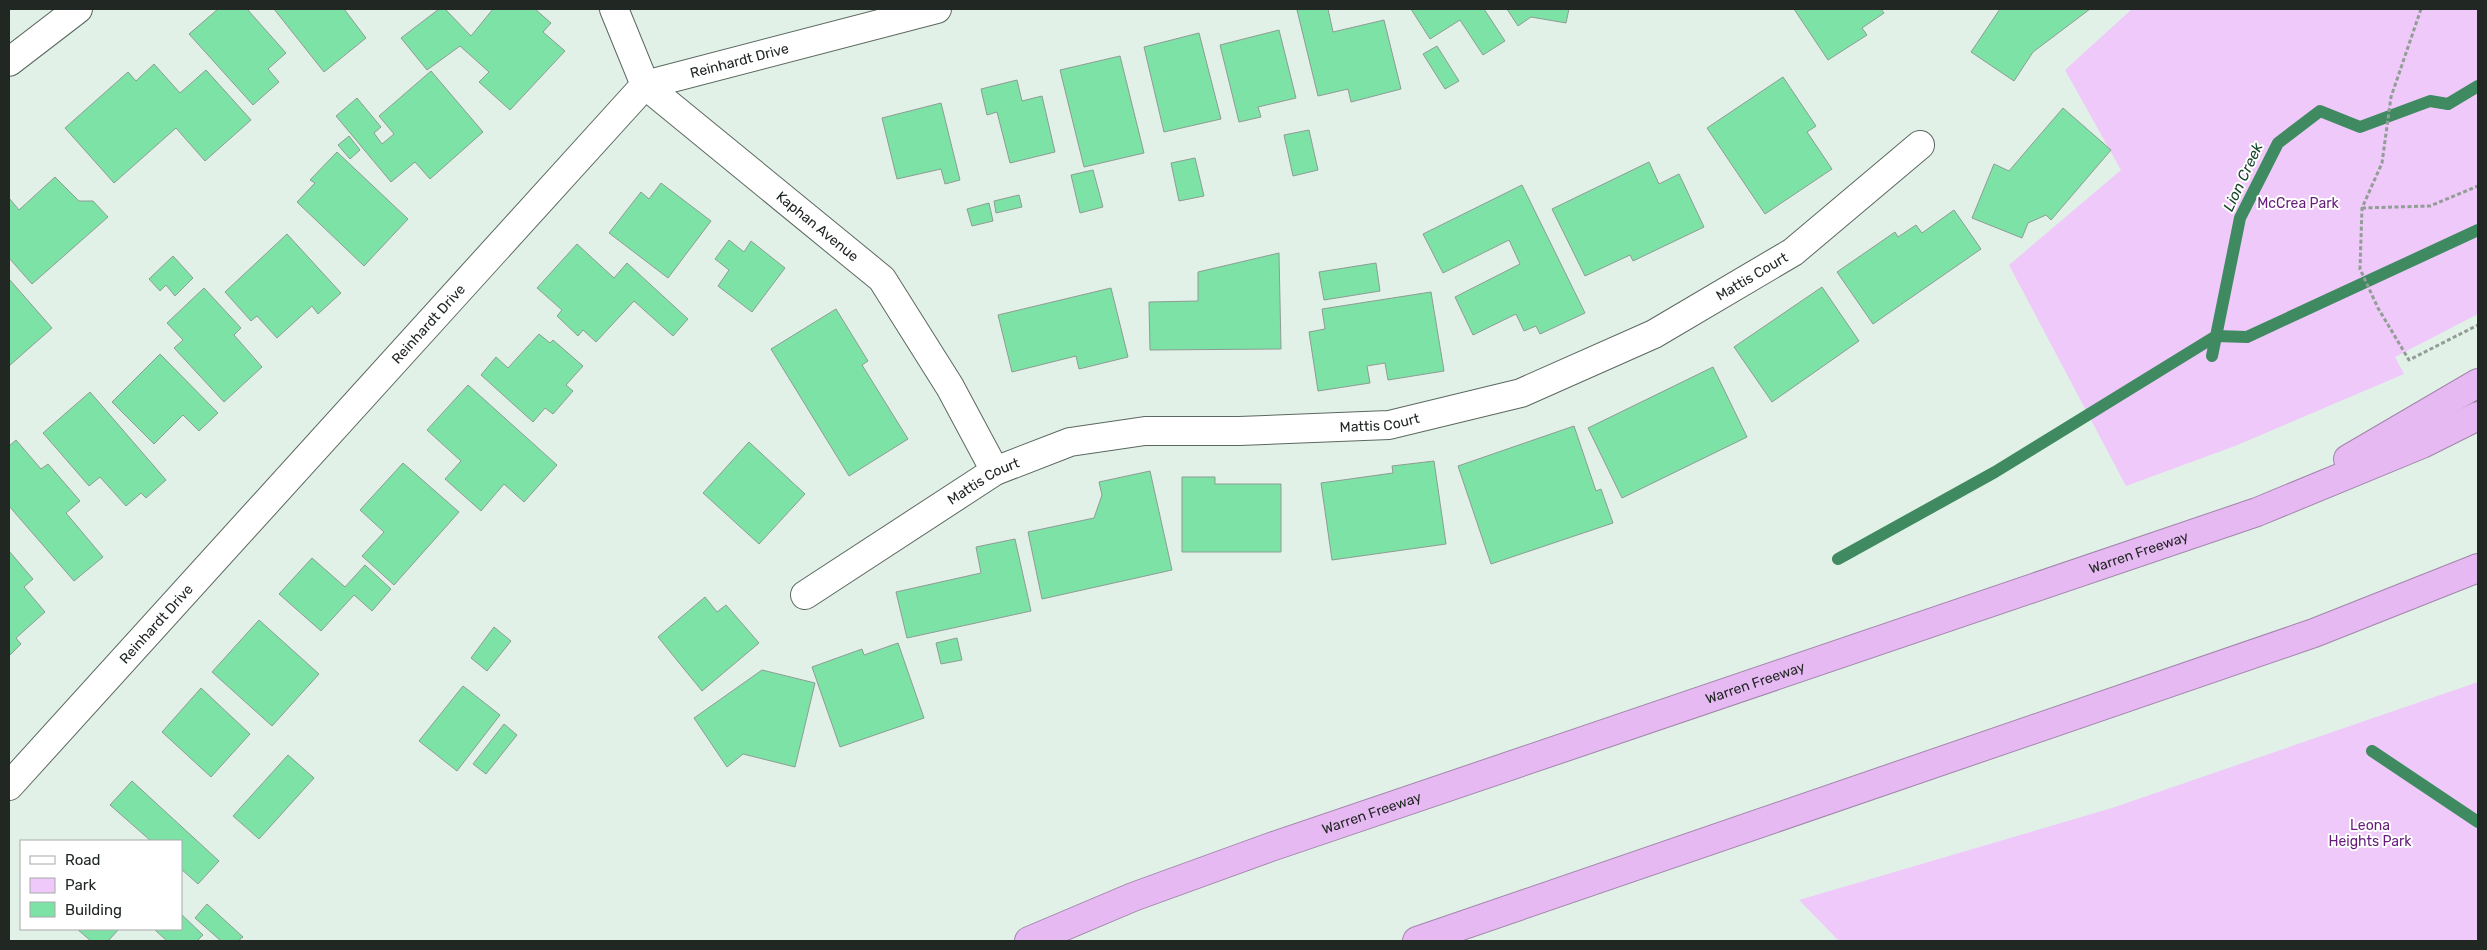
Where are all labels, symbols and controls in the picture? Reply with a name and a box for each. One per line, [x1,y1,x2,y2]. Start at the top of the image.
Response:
street label: Reinhardt Drive [688,39,791,81]
water label: Lion Creek [2219,140,2267,214]
street label: Kaphan Avenue [773,188,862,265]
park label: McCrea Park [2257,195,2340,212]
street label: Mattis Court [1713,248,1791,304]
street label: Reinhardt Drive [388,281,469,367]
street label: Mattis Court [1339,409,1422,435]
street label: Mattis Court [944,454,1022,508]
street label: Warren Freeway [2087,527,2191,577]
street label: Reinhardt Drive [116,580,197,667]
street label: Warren Freeway [1703,658,1807,707]
street label: Warren Freeway [1320,788,1424,838]
park label: Leona Heights Park [2328,817,2412,850]
legend [20,840,182,930]
text: Road [65,851,101,869]
text: Park [65,876,96,894]
text: Building [65,901,122,919]

